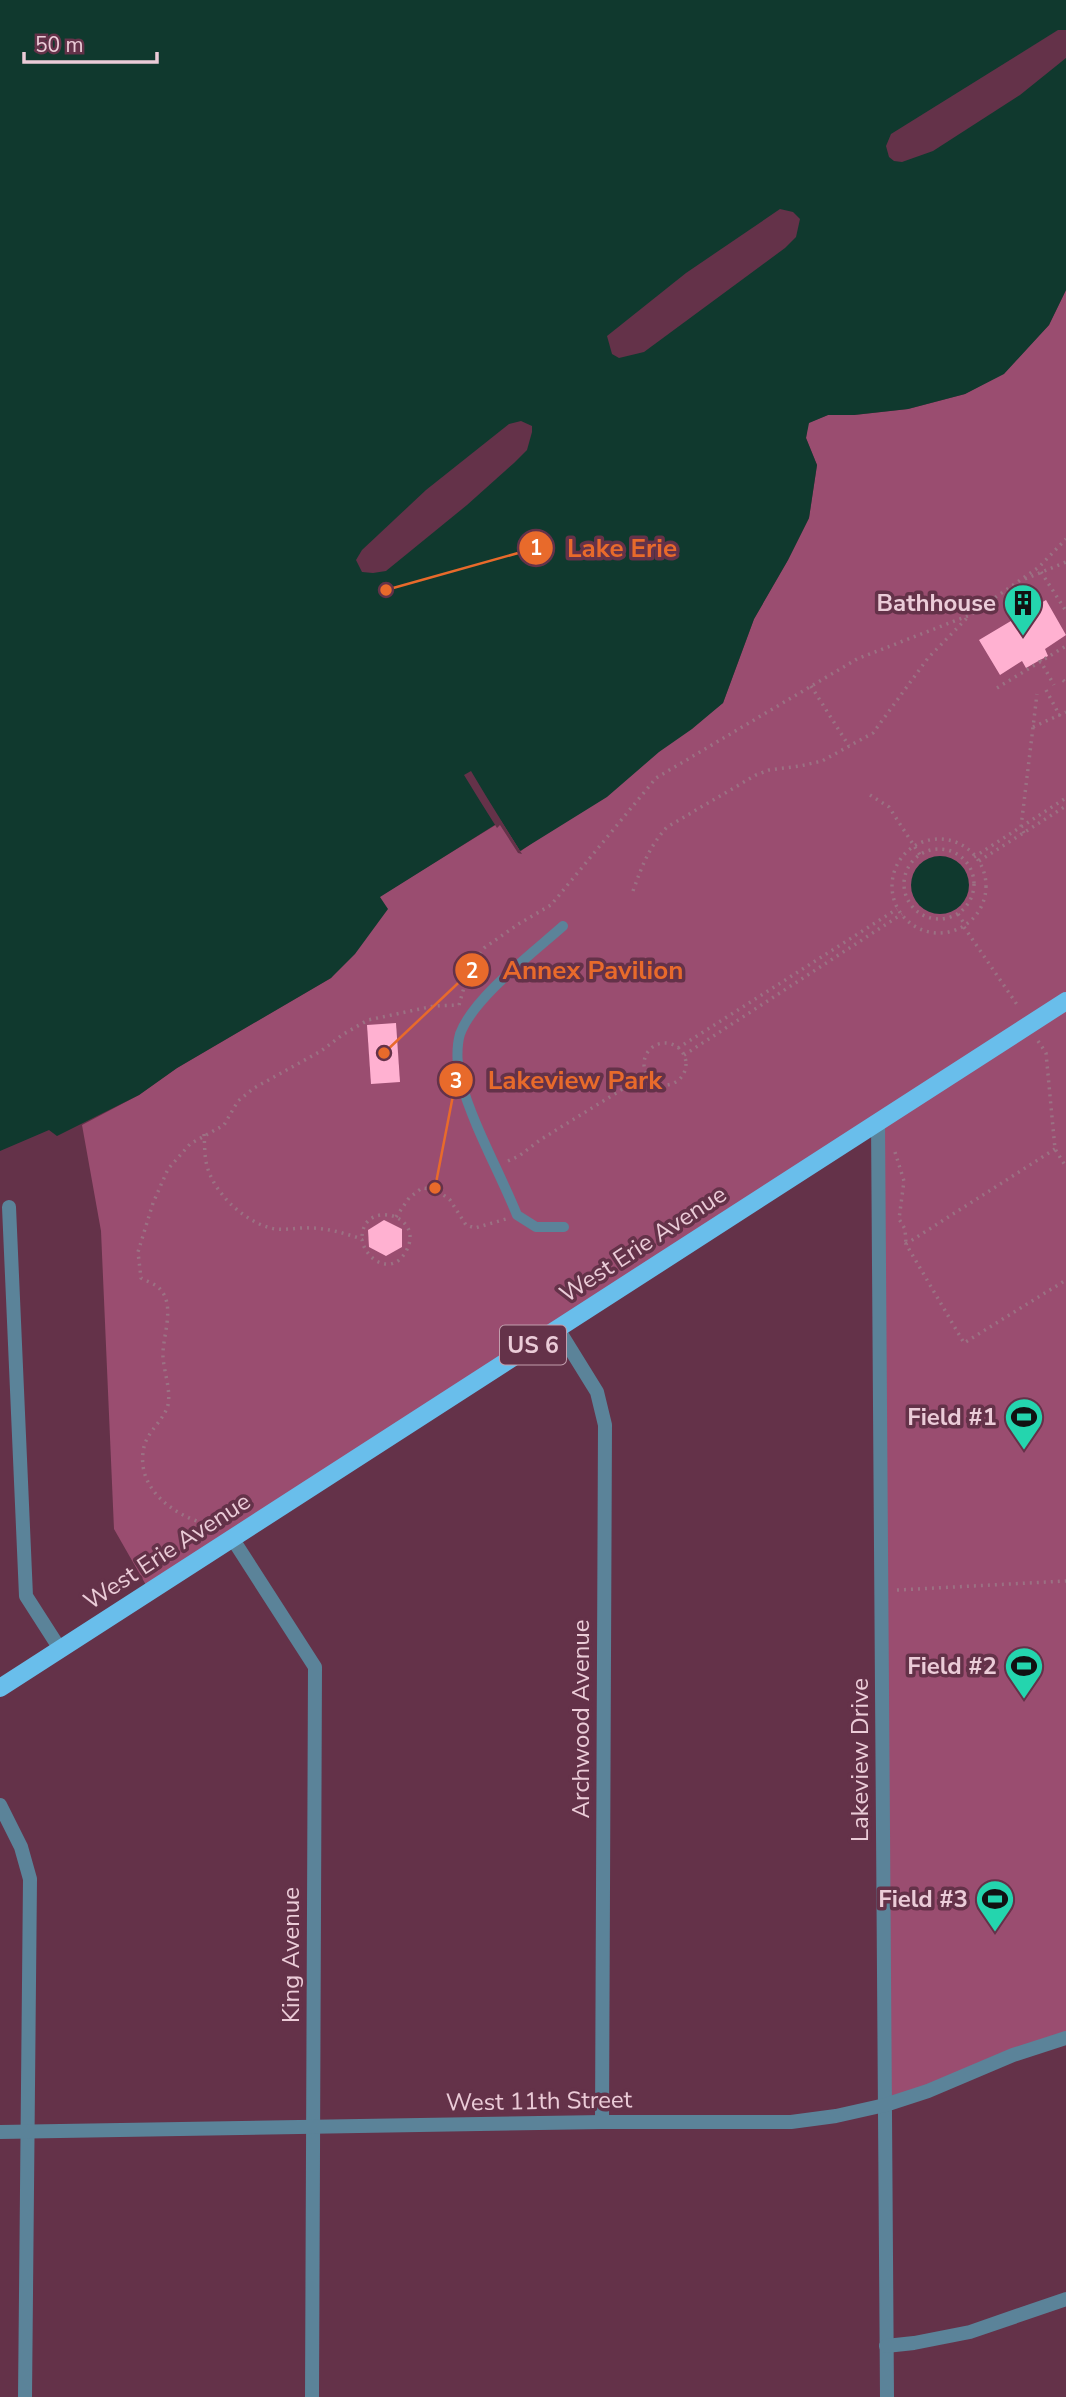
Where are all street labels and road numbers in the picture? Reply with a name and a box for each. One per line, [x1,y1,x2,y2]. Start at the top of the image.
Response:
street label: West Erie Avenue [554,1178,732,1310]
road number: US 6 [500,1326,566,1364]
street label: West Erie Avenue [78,1485,256,1617]
street label: Archwood Avenue [565,1619,597,1819]
street label: Lakeview Drive [844,1678,876,1842]
street label: King Avenue [275,1887,307,2023]
street label: West 11th Street [446,2083,633,2119]

